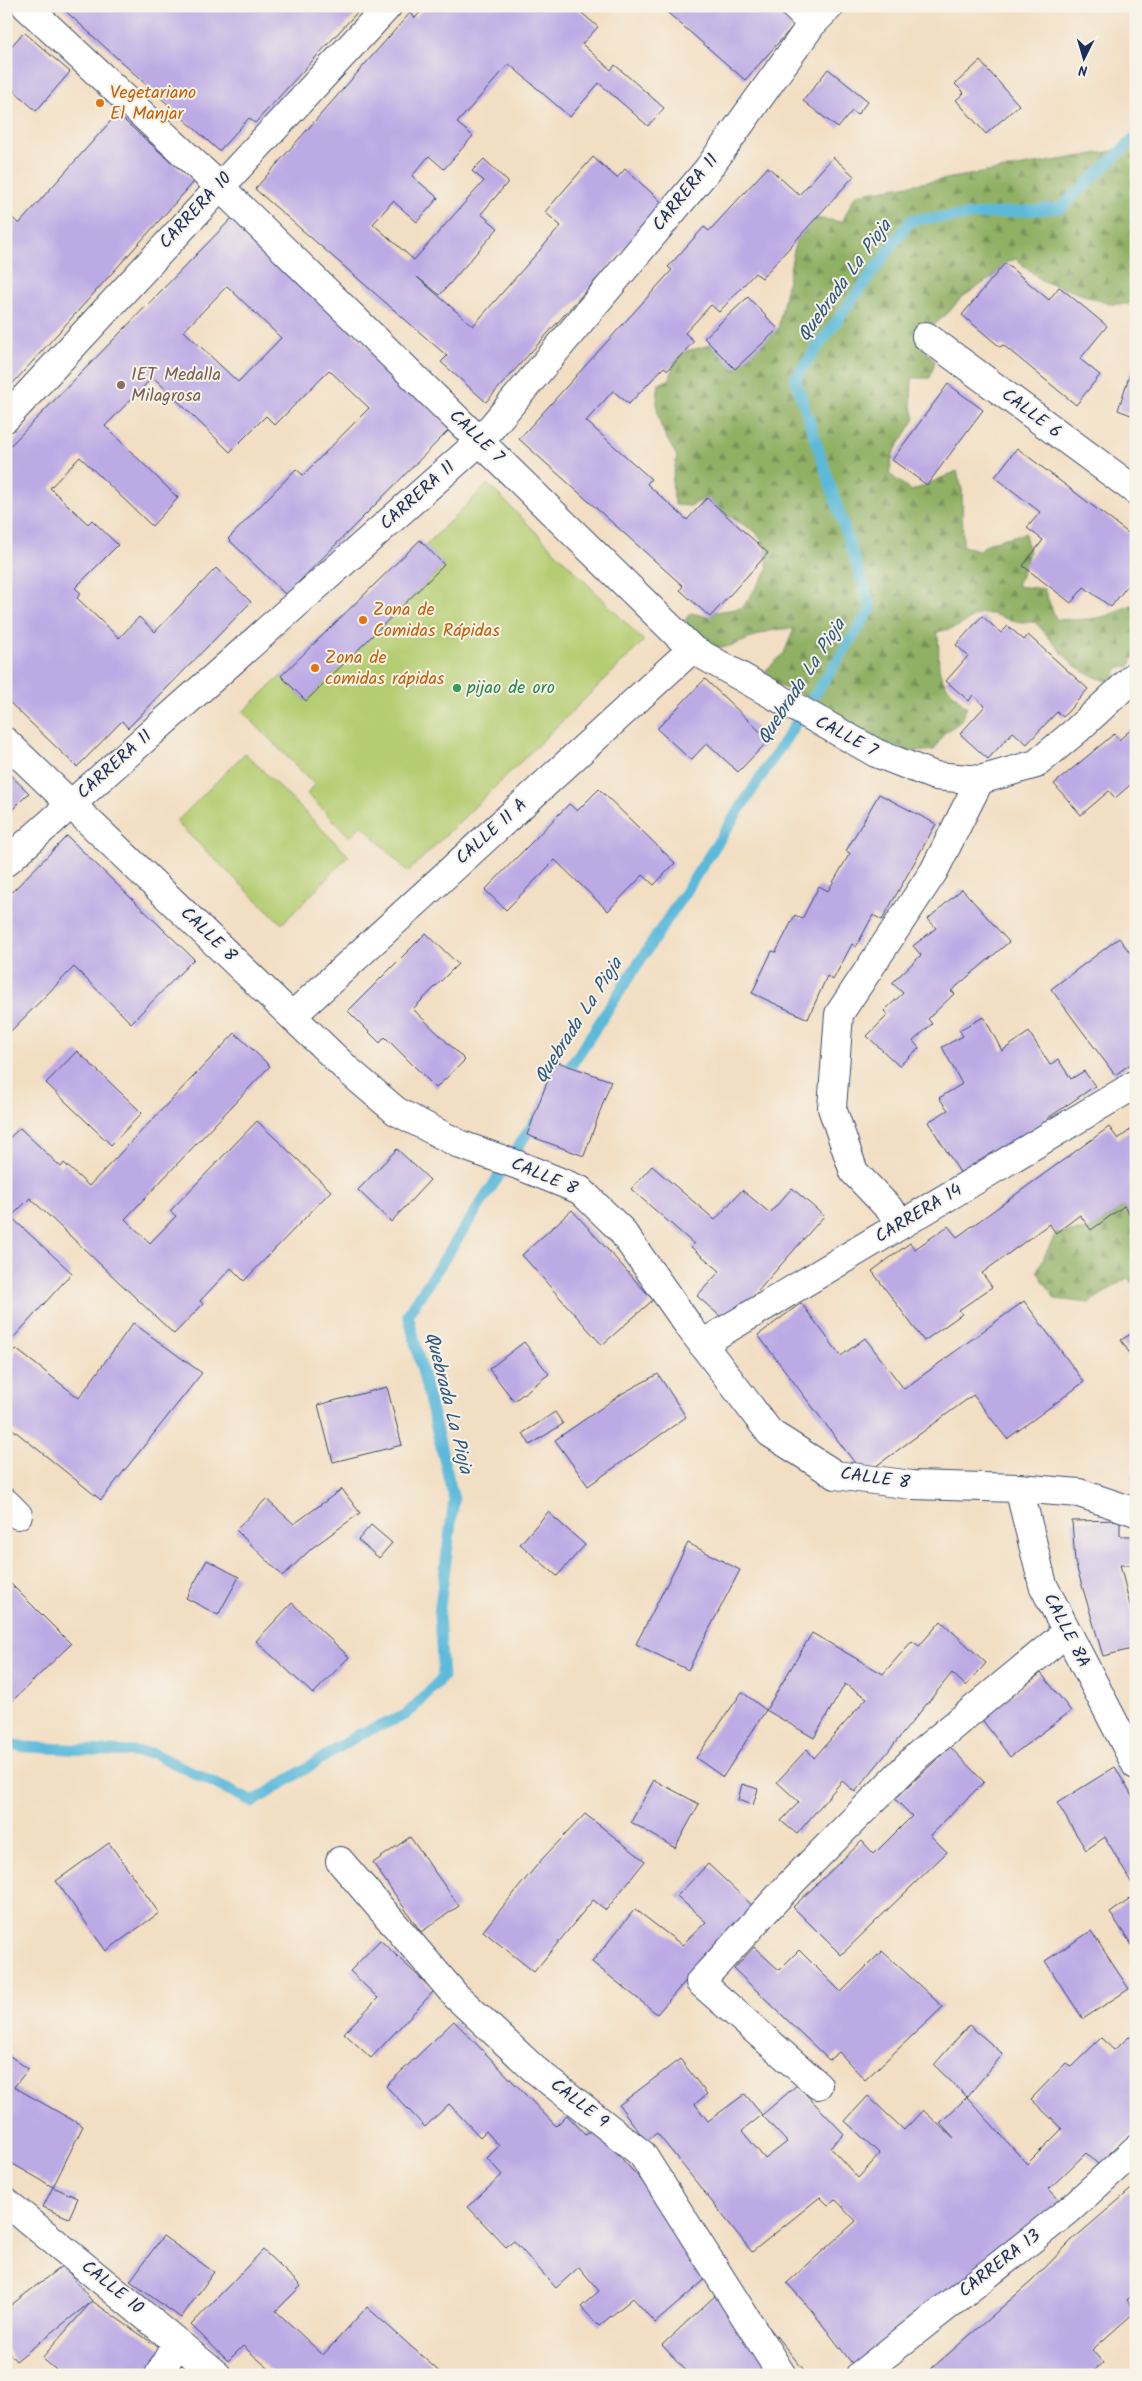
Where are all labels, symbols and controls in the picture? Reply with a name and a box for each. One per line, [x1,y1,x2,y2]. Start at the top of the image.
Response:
north arrow [1060,32,1110,82]
text: N [1077,59,1088,81]
place label: Vegetariano El Manjar [110,79,196,129]
marker: Vegetariano El Manjar [94,97,106,109]
street label: CARRERA 11 [645,148,727,238]
street label: CARRERA 10 [152,166,240,256]
water label: Quebrada La Pioja [790,213,900,349]
place label: IET Medalla Milagrosa [131,361,221,411]
marker: IET Medalla Milagrosa [115,379,127,391]
street label: CALLE 6 [995,382,1067,446]
street label: CALLE 7 [442,403,511,471]
street label: CARRERA 11 [374,454,462,538]
place label: Zona de Comidas Rápidas [373,596,500,646]
water label: Quebrada La Pioja [750,612,855,751]
marker: Zona de Comidas Rápidas [357,614,369,626]
place label: Zona de comidas rápidas [325,644,445,694]
marker: Zona de comidas rápidas [309,662,321,674]
place label: pijao de oro [466,674,555,703]
marker: pijao de oro [451,682,463,694]
street label: CALLE 7 [809,708,883,766]
street label: CARRERA 11 [71,723,159,807]
street label: CALLE 11 A [449,792,535,872]
street label: CALLE 8 [173,900,243,970]
water label: Quebrada La Pioja [527,951,632,1090]
street label: CALLE 8 [506,1150,582,1204]
street label: CARRERA 14 [870,1176,968,1252]
water label: Quebrada La Pioja [416,1329,480,1478]
street label: CALLE 8 [838,1460,912,1498]
street label: CALLE 8A [1035,1588,1097,1674]
street label: CALLE 9 [543,2072,615,2136]
street label: CARRERA 13 [953,2222,1047,2306]
street label: CALLE 10 [74,2254,150,2322]

